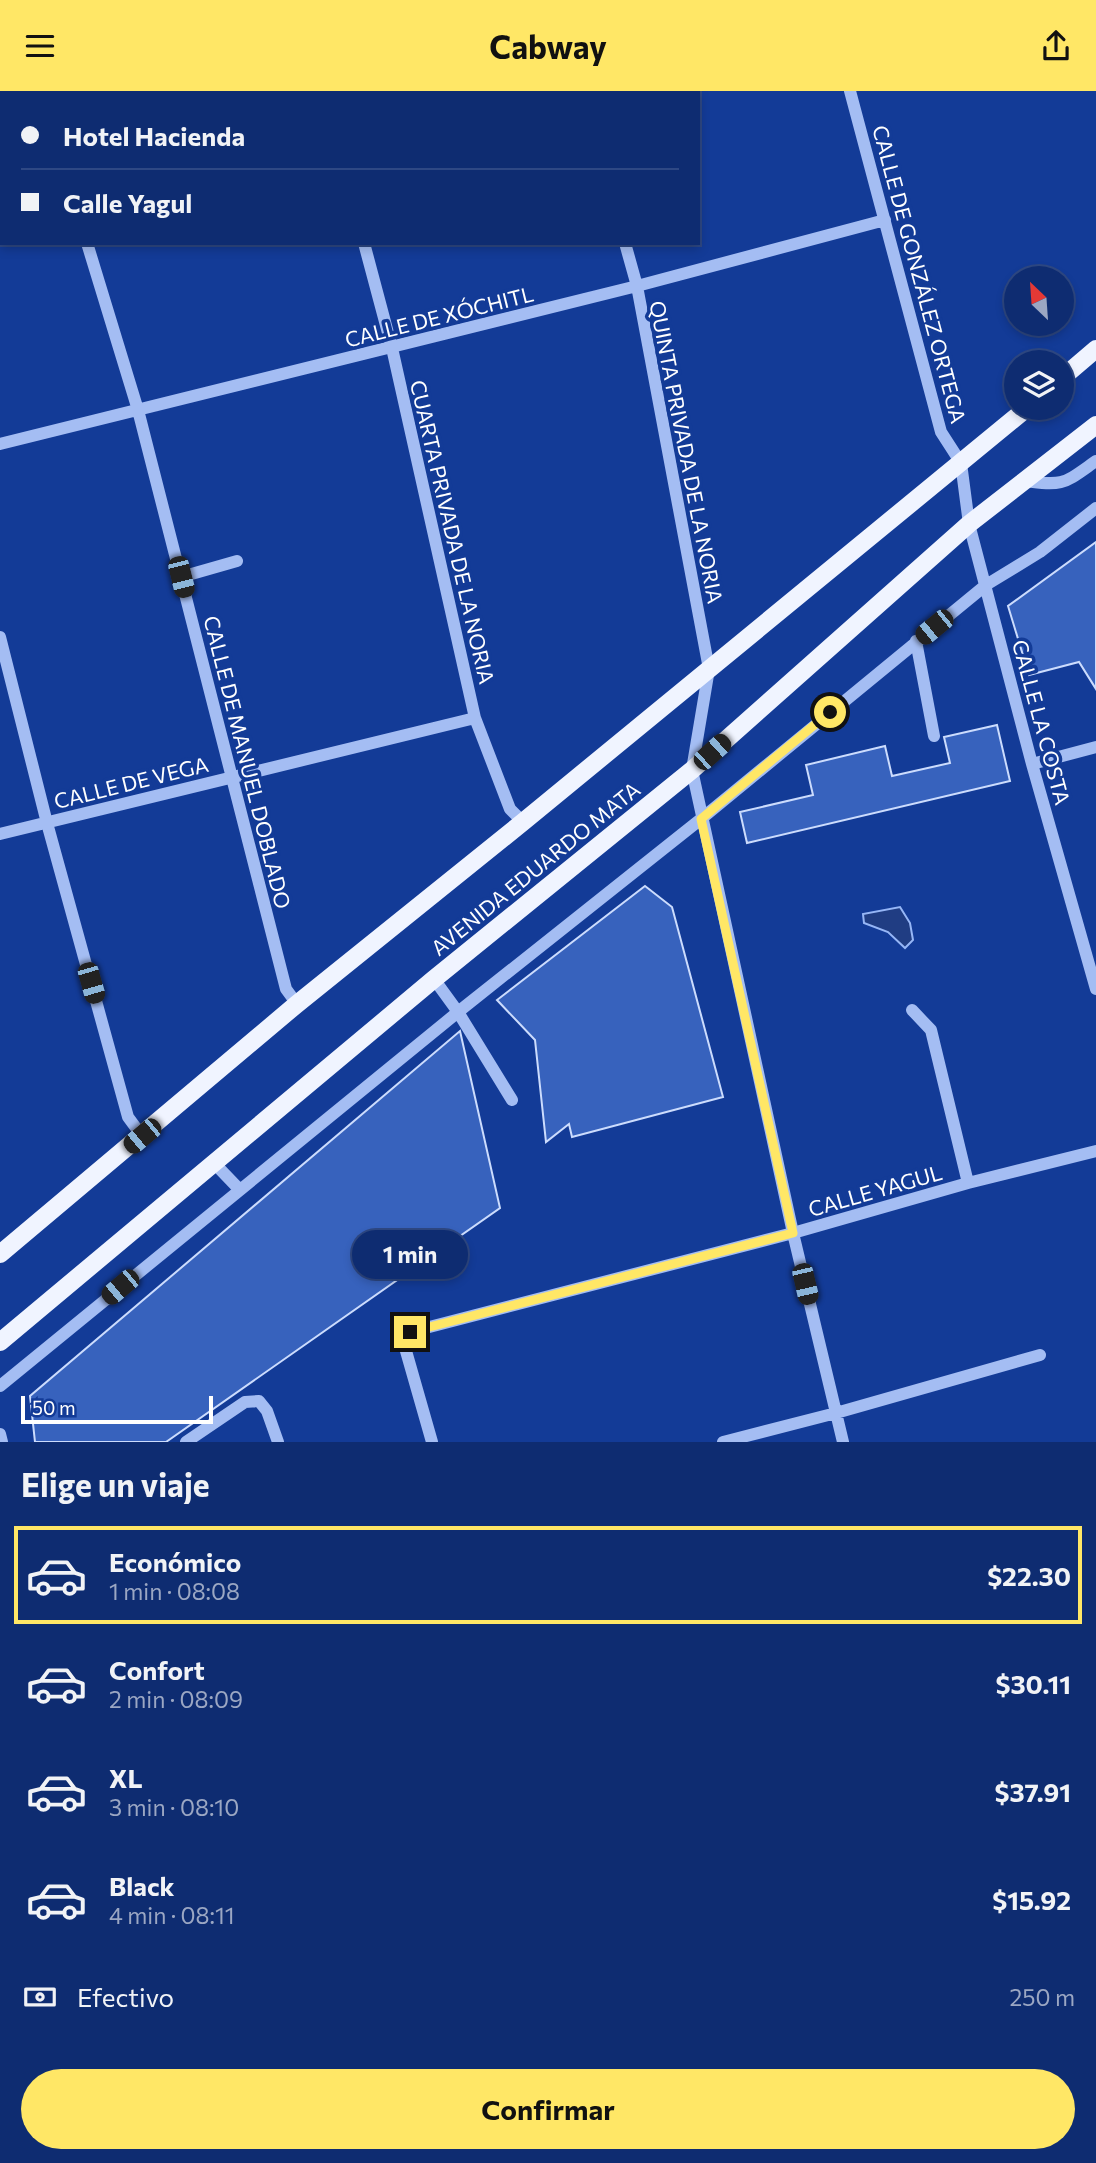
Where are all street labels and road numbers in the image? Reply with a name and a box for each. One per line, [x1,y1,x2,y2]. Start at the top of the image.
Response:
street label: CALLE DE GONZÁLEZ ORTEGA [868,122,972,426]
street label: CALLE DE XÓCHITL [342,280,536,352]
street label: QUINTA PRIVADA DE LA NORIA [645,298,729,606]
street label: CUARTA PRIVADA DE LA NORIA [406,378,500,686]
street label: CALLE DE MANUEL DOBLADO [199,613,297,911]
street label: CALLE LA COSTA [1008,637,1076,807]
street label: CALLE DE VEGA [51,751,211,813]
street label: AVENIDA EDUARDO MATA [425,776,645,960]
street label: CALLE YAGUL [805,1159,945,1221]

